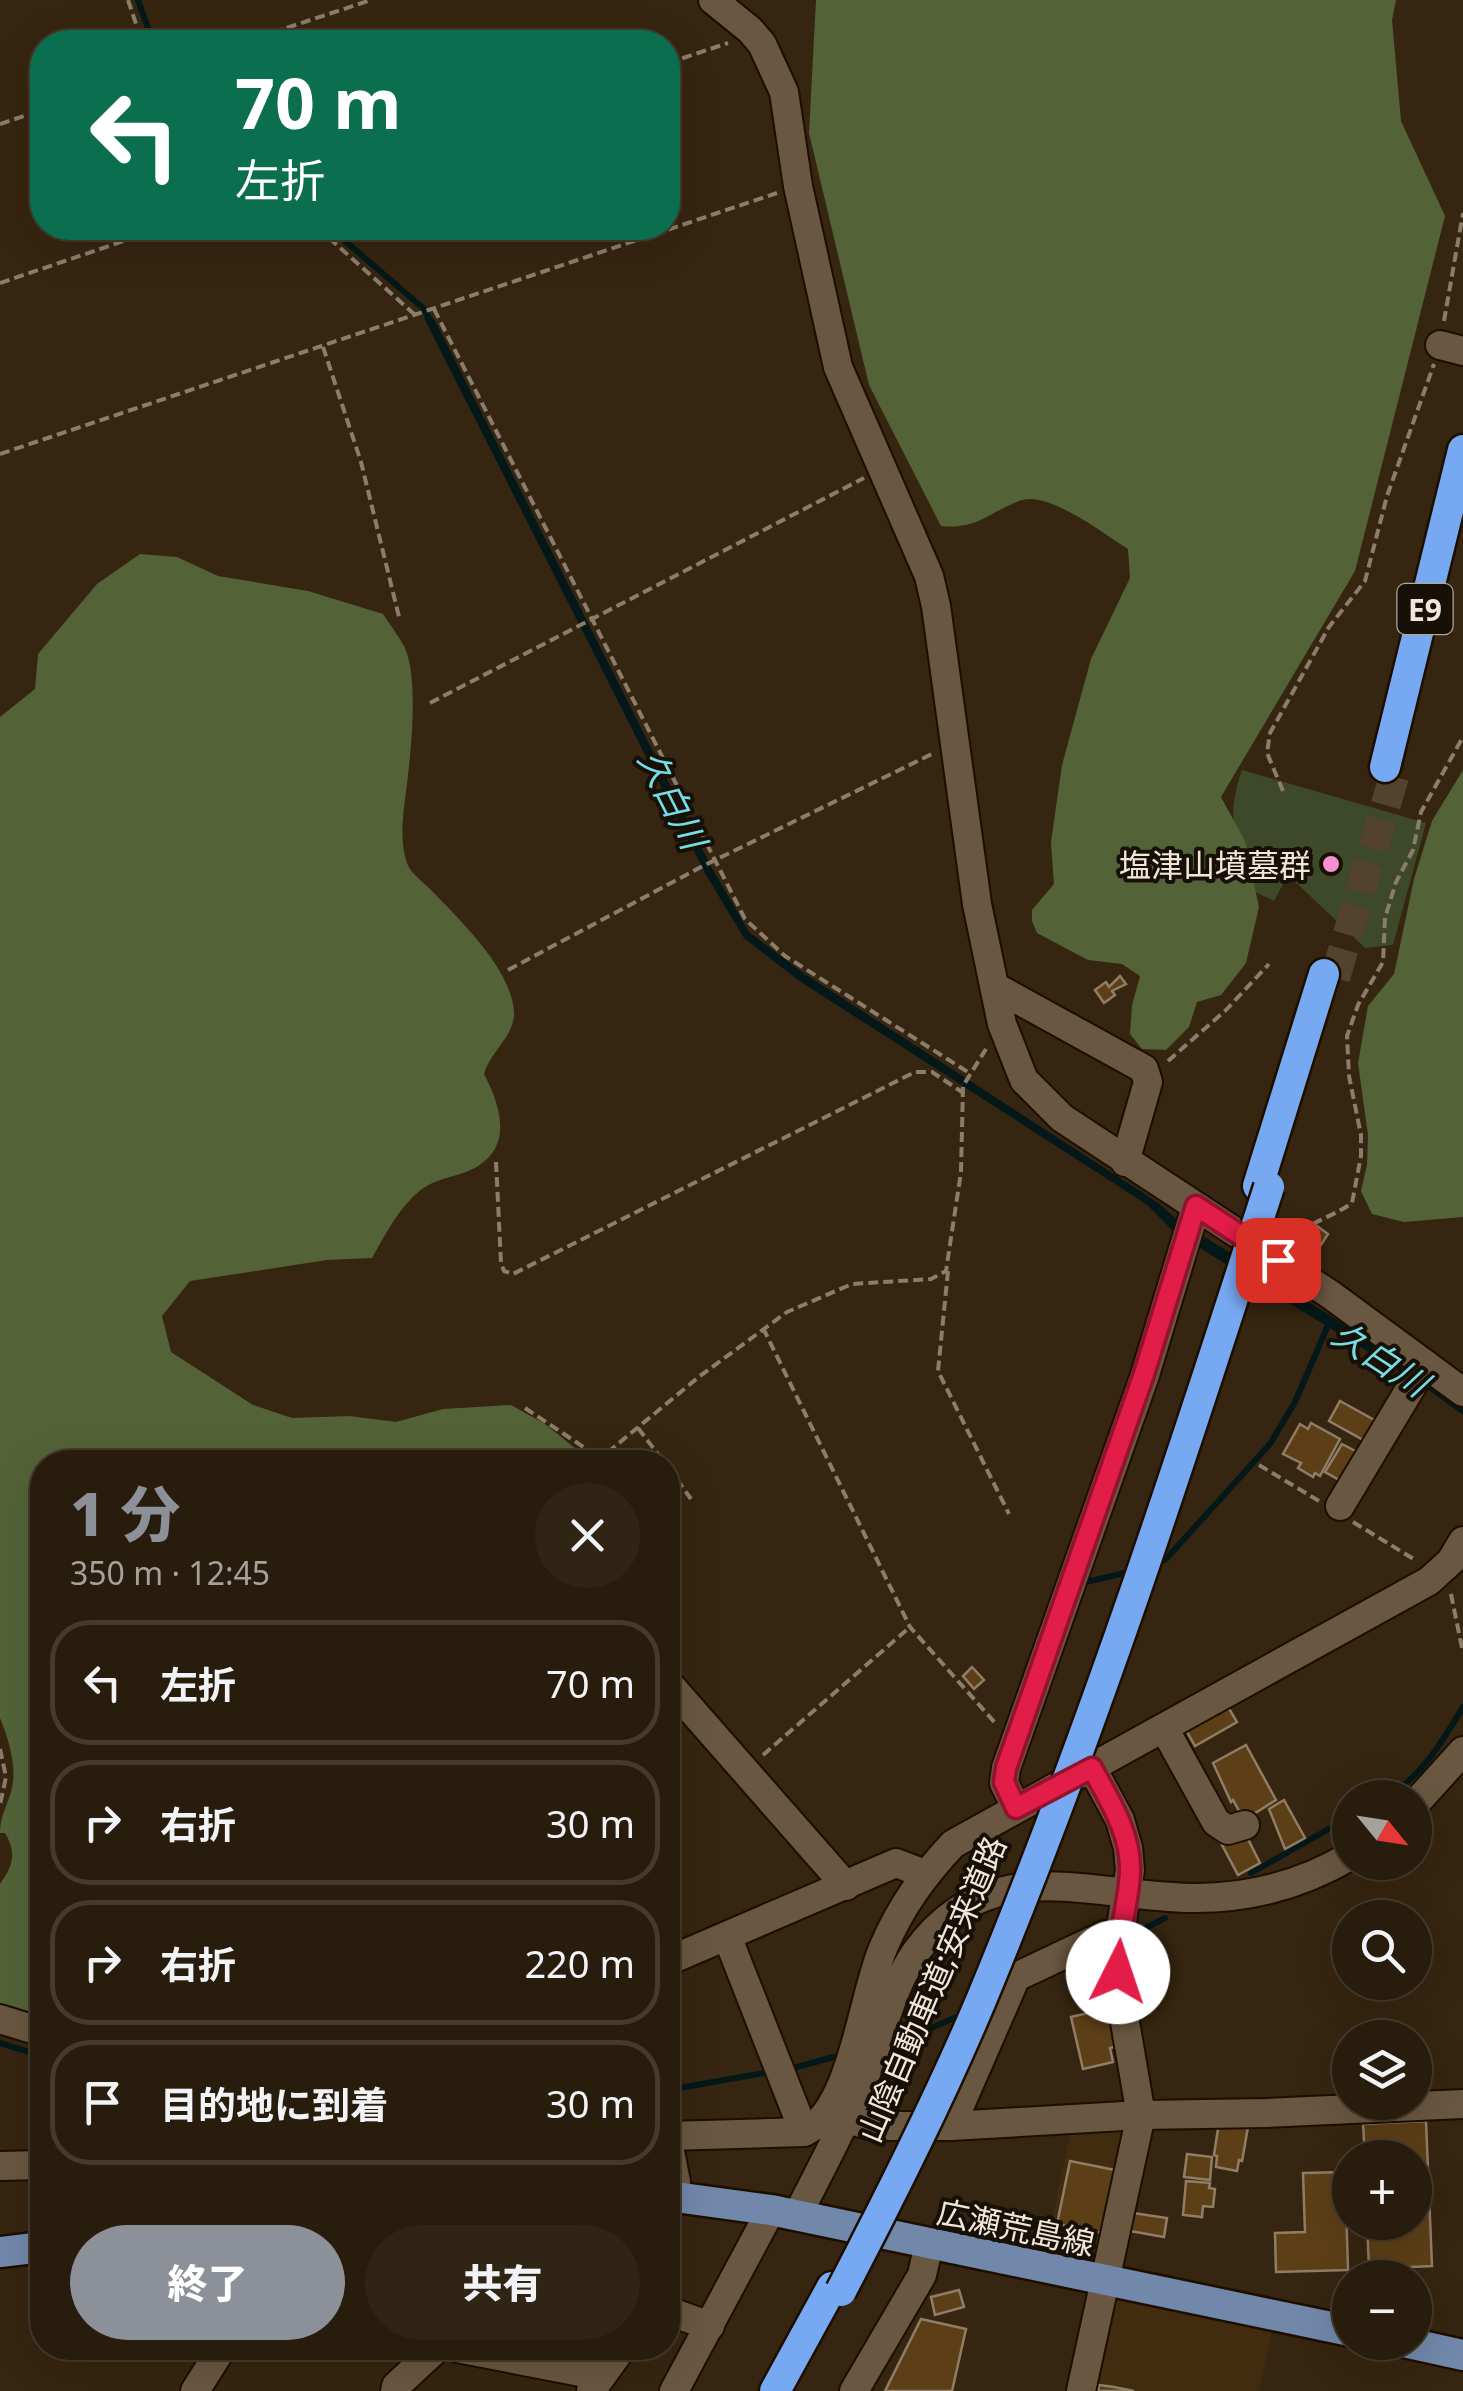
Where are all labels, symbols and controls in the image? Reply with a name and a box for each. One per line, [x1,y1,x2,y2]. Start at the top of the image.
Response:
text: 70 m [235,54,402,150]
icon: left [70,70,200,200]
text: 左折 [235,149,325,210]
road number: E9 [1398,584,1452,634]
water label: 久白川 [628,742,720,860]
place label: 塩津山墳墓群 [1119,843,1311,886]
marker: 塩津山墳墓群 [1320,853,1342,875]
pin [1236,1218,1321,1303]
icon: arrive [1251,1233,1306,1288]
water label: 久白川 [1324,1310,1441,1408]
text: 1 分 [70,1472,180,1554]
button: close [535,1483,640,1588]
text: 350 m · 12:45 [70,1551,270,1594]
icon: left [75,1655,130,1710]
text: 70 m [546,1657,635,1709]
text: 左折 [160,1658,236,1710]
north arrow [1332,1780,1432,1880]
map controls [1332,1780,1432,2360]
icon: right [75,1795,130,1850]
text: 30 m [546,1797,635,1849]
text: 右折 [160,1798,236,1850]
street label: 山陰自動車道;安来道路 [847,1829,1015,2149]
button: search [1332,1900,1432,2000]
position arrow [1066,1920,1170,2024]
icon: right [75,1935,130,1990]
text: 220 m [524,1937,635,1989]
text: 右折 [160,1938,236,1990]
button: layers [1332,2020,1432,2120]
icon: arrive [75,2075,130,2130]
text: 30 m [546,2077,635,2129]
text: 目的地に到着 [160,2078,388,2130]
button: + [1332,2140,1432,2240]
street label: 広瀬荒島線 [933,2189,1099,2265]
button: 終了 [70,2225,345,2340]
button: 共有 [365,2225,640,2340]
button: − [1332,2260,1432,2360]

